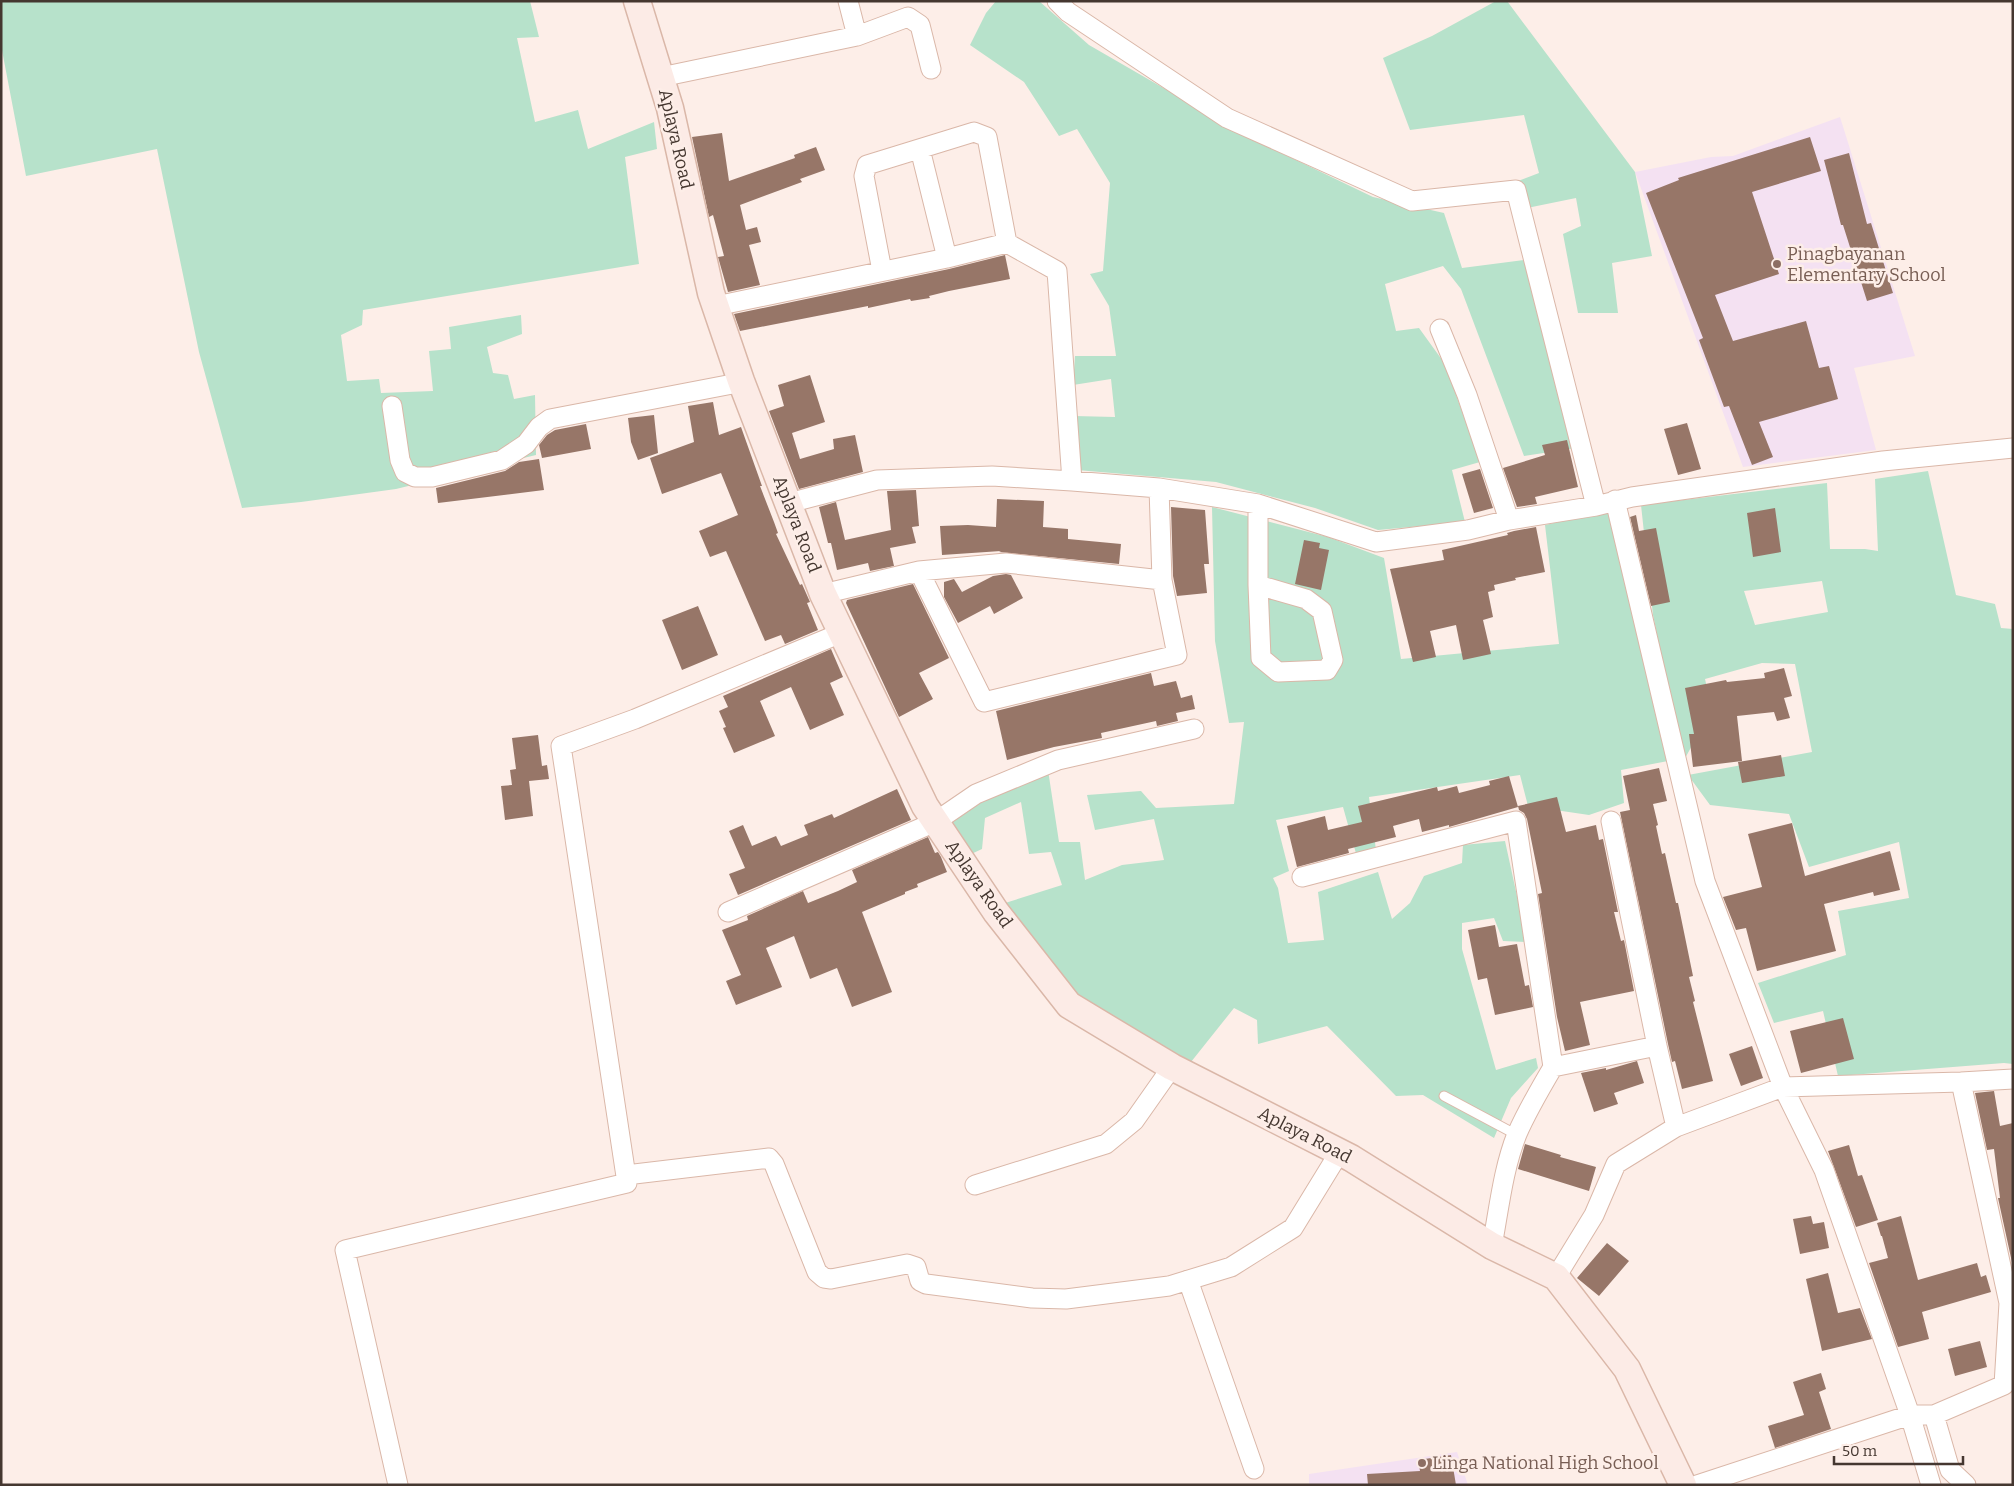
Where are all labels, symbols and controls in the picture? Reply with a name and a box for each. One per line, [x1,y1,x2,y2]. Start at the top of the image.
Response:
street label: Aplaya Road [654,87,698,192]
place label: Pinagbayanan Elementary School [1787,243,1946,286]
marker: Pinagbayanan Elementary School [1771,258,1783,270]
street label: Aplaya Road [768,472,826,576]
street label: Aplaya Road [941,836,1018,932]
street label: Aplaya Road [1254,1102,1356,1168]
scale bar [1834,1434,1963,1466]
text: 50 m [1842,1442,1878,1460]
place label: Linga National High School [1432,1452,1659,1474]
marker: Linga National High School [1416,1457,1428,1469]

